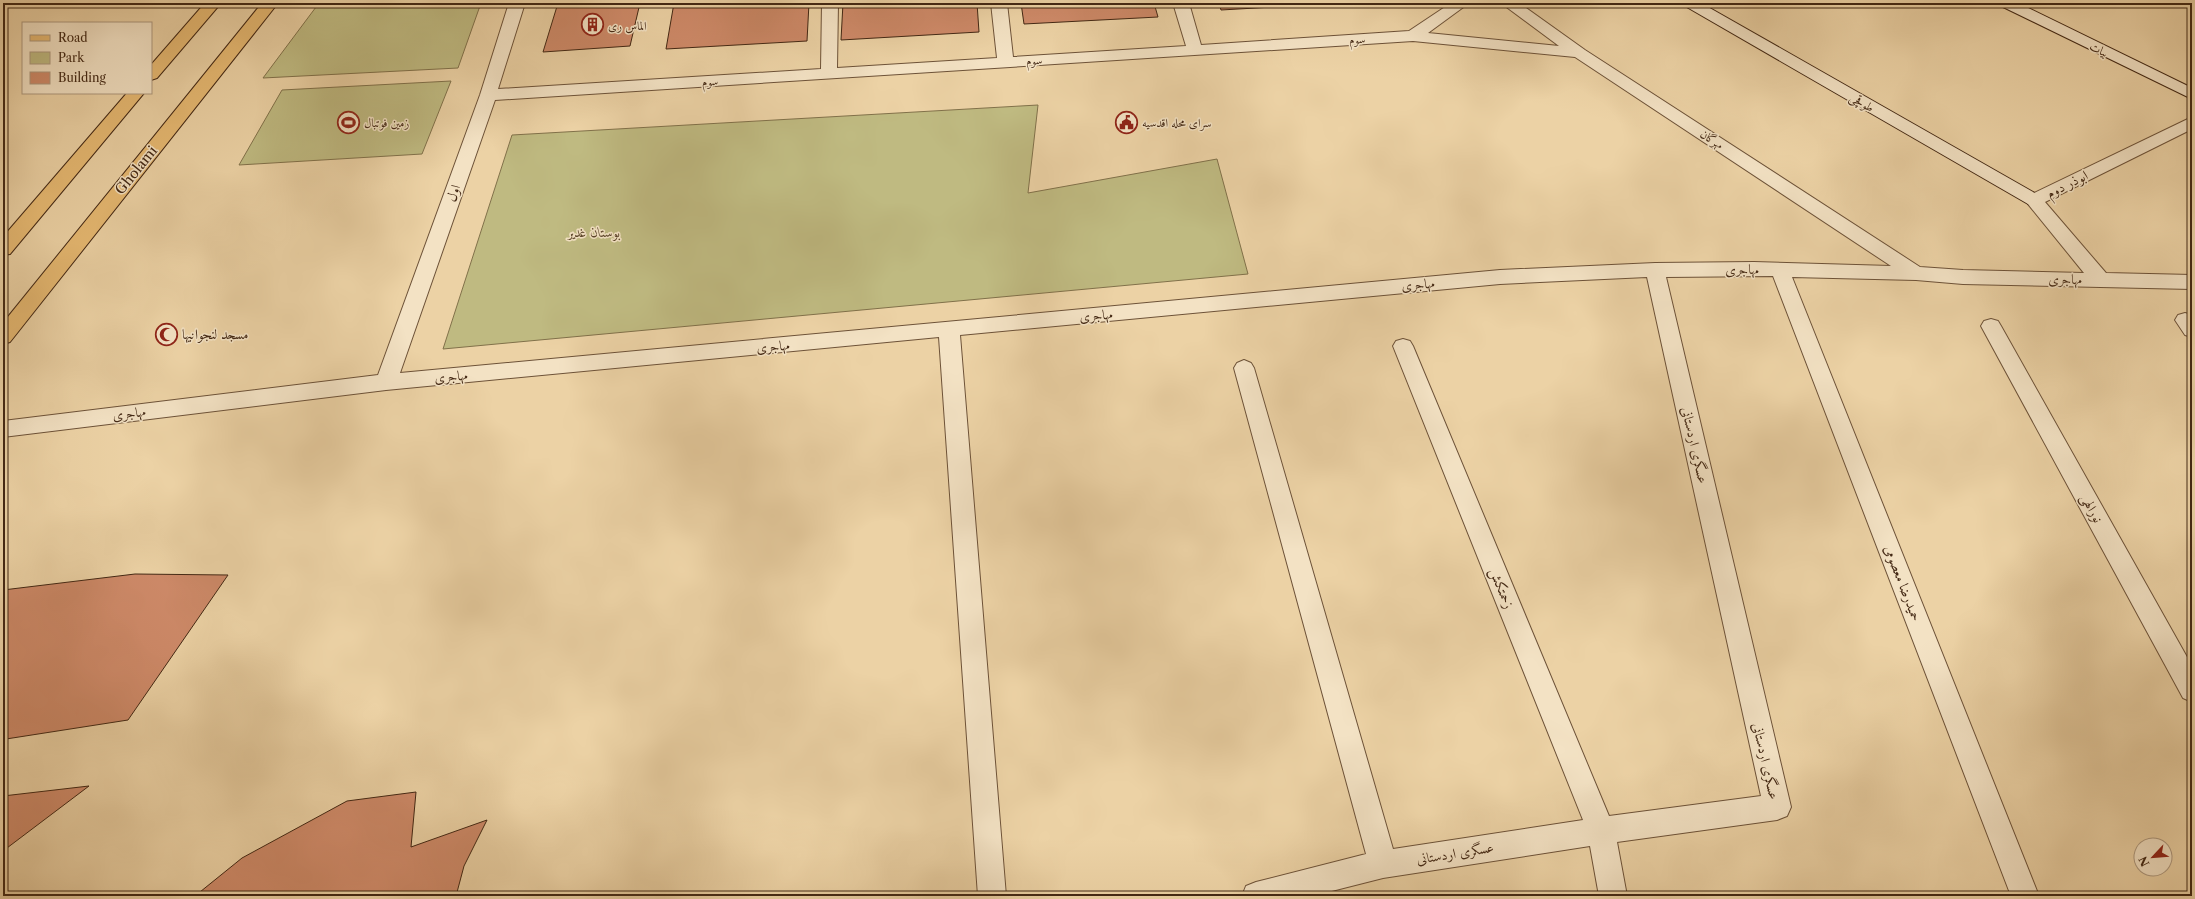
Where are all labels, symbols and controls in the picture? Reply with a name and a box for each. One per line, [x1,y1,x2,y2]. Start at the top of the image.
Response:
building icon: الماس ری [580,12,606,38]
place label: الماس ری [608,18,647,34]
legend [22,22,152,94]
text: Road [58,30,88,45]
street label: سوم [1348,31,1366,51]
street label: بیات [2087,38,2111,60]
text: Park [58,50,85,65]
street label: سوم [1025,52,1043,72]
text: Building [58,70,106,85]
street label: سوم [701,73,719,93]
street label: طوقچی [1846,89,1877,117]
sports icon: زمین فوتبال [336,109,362,135]
public building icon: سرای محله اقدسیه [1113,109,1139,135]
place label: زمین فوتبال [364,115,409,131]
place label: سرای محله اقدسیه [1142,115,1211,131]
street label: مهرگان [1697,126,1727,153]
street label: Gholami [111,142,161,198]
street label: ابوذر دوم [2043,166,2093,206]
street label: اول [442,182,464,204]
park label: بوستان غدیر [567,223,621,241]
street label: مهاجری [1725,260,1759,279]
street label: مهاجری [2048,270,2082,289]
street label: مهاجری [1400,274,1436,295]
street label: مهاجری [1078,305,1114,326]
mosque icon: مسجد لنجوانیها [153,321,179,347]
place label: مسجد لنجوانیها [182,325,248,344]
street label: مهاجری [755,336,791,357]
street label: مهاجری [433,366,469,387]
street label: مهاجری [111,402,147,425]
street label: عسگری اردستانی [1676,405,1713,485]
street label: نورالهی [2076,490,2108,527]
street label: حمیدرضا معصومی [1880,542,1926,624]
street label: زحمتکش [1485,565,1518,611]
street label: عسگری اردستانی [1747,721,1784,801]
north arrow [2133,837,2173,877]
street label: عسگری اردستانی [1415,838,1495,869]
text: N [2135,854,2152,869]

